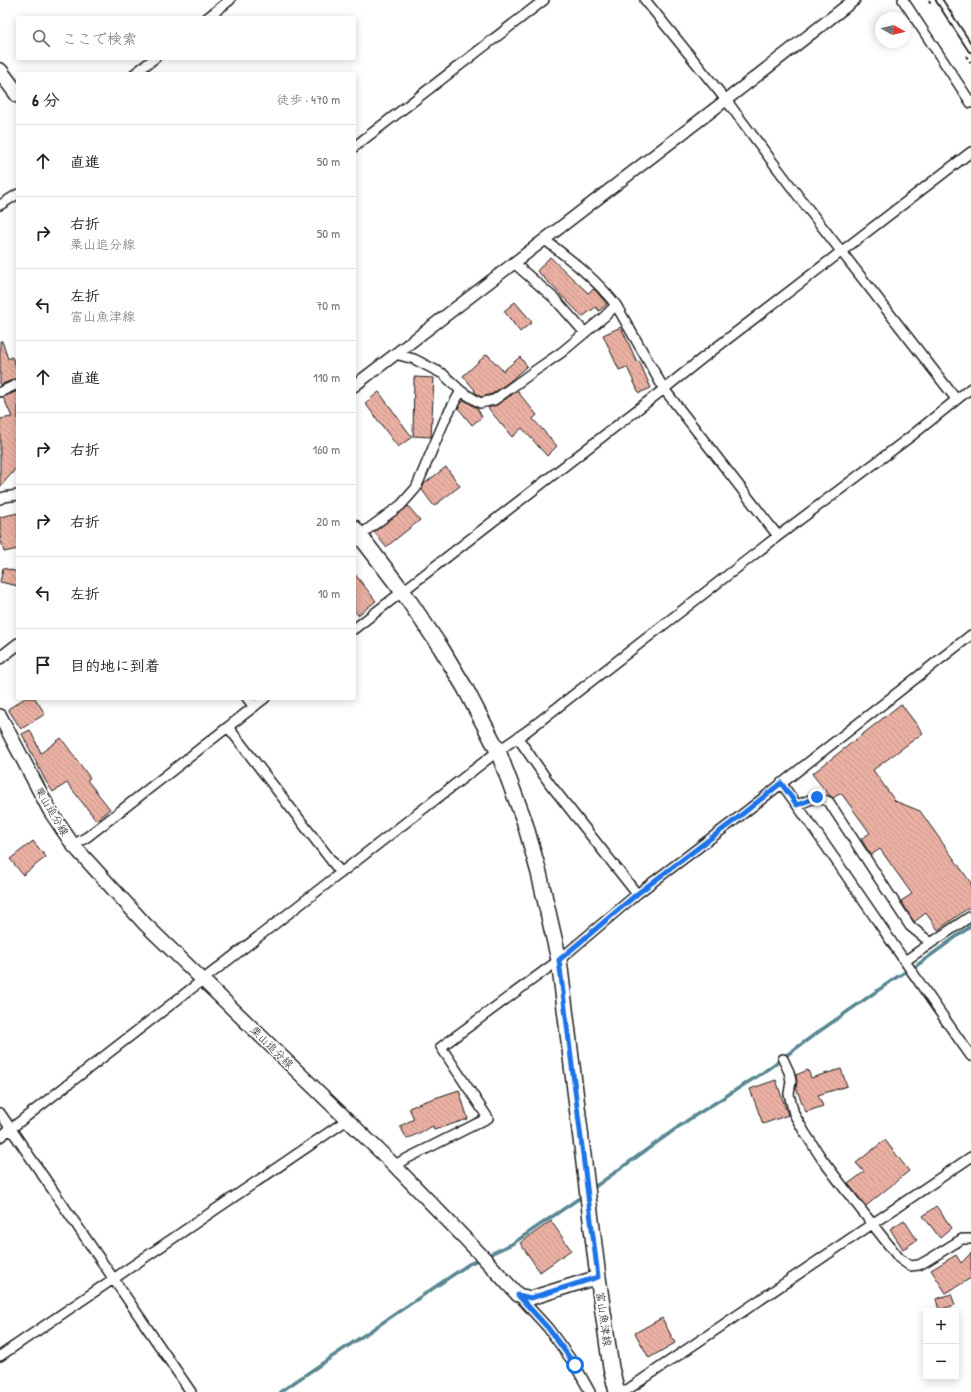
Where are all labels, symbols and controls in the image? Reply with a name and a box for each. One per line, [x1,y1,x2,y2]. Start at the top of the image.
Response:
north arrow [875,12,911,48]
search box [16,16,356,60]
icon: search [30,27,52,49]
text: ここで検索 [62,28,137,49]
text: 6 分 [32,88,60,111]
text: 徒歩 · 470 m [276,90,340,108]
icon: ahead [32,150,54,172]
text: 直進 [70,151,100,172]
text: 50 m [317,152,340,170]
text: 右折 [70,213,100,234]
icon: right [32,222,54,244]
text: 50 m [317,224,340,242]
text: 栗山追分線 [70,235,135,253]
text: 左折 [70,285,100,306]
icon: left [32,294,54,316]
text: 70 m [316,296,340,314]
text: 富山魚津線 [70,307,135,325]
icon: ahead [32,366,54,388]
text: 直進 [70,367,100,388]
text: 110 m [313,368,340,386]
icon: right [32,438,54,460]
text: 右折 [70,439,100,460]
text: 160 m [312,440,340,458]
icon: right [32,510,54,532]
text: 右折 [70,511,100,532]
text: 20 m [316,512,340,530]
icon: left [32,582,54,604]
text: 左折 [70,583,100,604]
text: 10 m [318,584,340,602]
icon: arrive [32,654,54,676]
text: 目的地に到着 [70,655,160,676]
street label: 栗山追分線 [32,784,72,838]
route end [808,788,826,806]
street label: 栗山追分線 [247,1023,297,1071]
street label: 富山魚津線 [593,1291,615,1347]
map controls [923,1308,959,1380]
button: + [923,1308,959,1344]
button: − [923,1344,959,1380]
route start [566,1356,584,1374]

